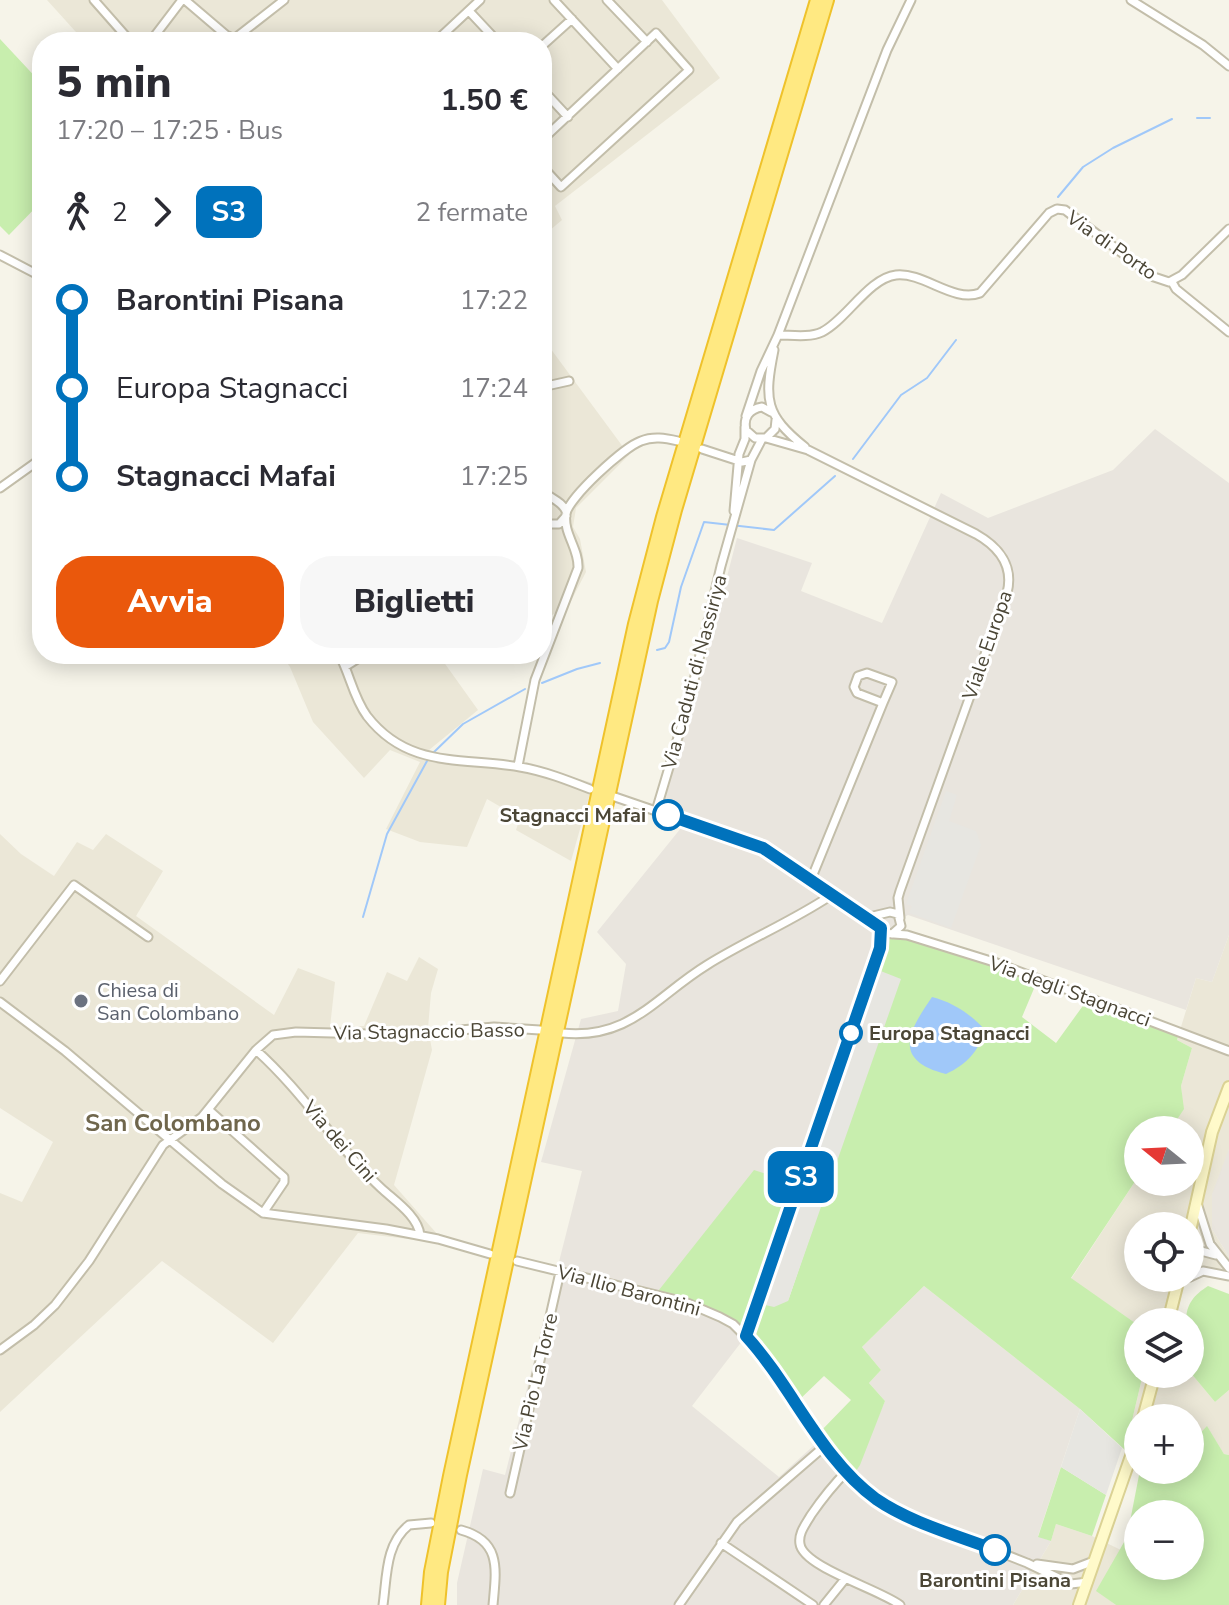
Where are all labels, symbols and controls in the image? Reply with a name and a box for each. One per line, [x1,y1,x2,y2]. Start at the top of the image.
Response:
text: 5 min [56,53,172,113]
text: 1.50 € [440,80,528,121]
text: 17:20 – 17:25 · Bus [56,113,283,148]
icon: walk [56,190,100,234]
icon: forward [140,190,184,234]
text: S3 [212,193,246,231]
text: 2 [112,195,128,230]
text: 2 fermate [415,195,528,230]
street label: Via di Porto [1060,204,1162,286]
text: Barontini Pisana [116,280,344,321]
text: 17:22 [460,283,528,318]
text: Europa Stagnacci [116,368,348,409]
text: 17:24 [460,371,528,406]
text: Stagnacci Mafai [116,456,336,497]
text: 17:25 [460,459,528,494]
button: Avvia [56,556,284,648]
button: Biglietti [300,556,528,648]
street label: Via Caduti di Nassiriya [655,572,734,774]
street label: Viale Europa [956,587,1019,704]
marker: Stagnacci Mafai [653,800,683,830]
place label: Stagnacci Mafai [499,802,646,829]
street label: Via degli Stagnacci [984,949,1155,1033]
place label: Chiesa di San Colombano [97,977,239,1027]
marker: Chiesa di San Colombano [72,992,90,1010]
street label: Via Stagnaccio Basso [332,1016,525,1047]
place label: Europa Stagnacci [869,1020,1030,1047]
marker: Europa Stagnacci [840,1022,862,1044]
street label: Via dei Cini [296,1094,383,1188]
district label: San Colombano [85,1107,261,1139]
north arrow [1124,1116,1204,1196]
map controls [1124,1116,1204,1580]
line badge: S3 [765,1151,837,1203]
text: S3 [784,1158,818,1196]
button: locate [1124,1212,1204,1292]
street label: Via Ilio Barontini [553,1258,704,1323]
button: layers [1124,1308,1204,1388]
street label: Via Pio La Torre [506,1310,564,1455]
button: + [1124,1404,1204,1484]
button: − [1124,1500,1204,1580]
marker: Barontini Pisana [980,1535,1010,1565]
place label: Barontini Pisana [919,1567,1071,1594]

